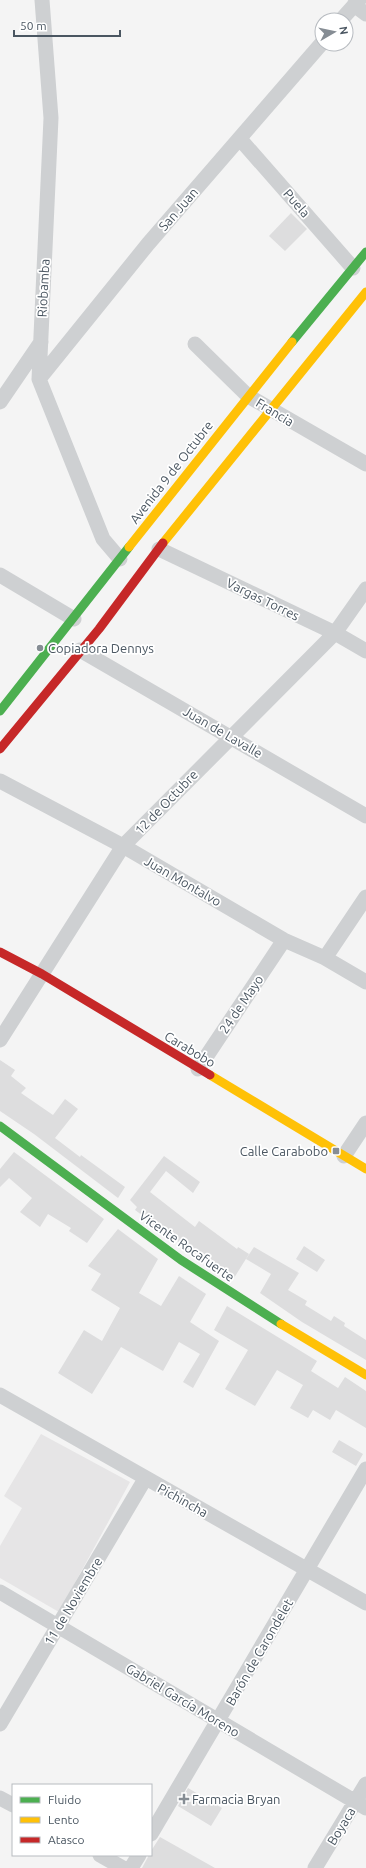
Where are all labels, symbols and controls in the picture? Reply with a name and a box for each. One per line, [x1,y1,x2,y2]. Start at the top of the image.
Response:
scale bar [14,12,120,38]
north arrow [314,12,354,52]
text: 50 m [20,19,47,32]
text: N [337,25,350,35]
street label: San Juan [156,185,200,233]
street label: Puela [281,186,313,220]
street label: Riobamba [34,258,52,318]
street label: Francia [254,395,296,429]
street label: Avenida 9 de Octubre [127,418,215,526]
street label: Vargas Torres [224,575,302,623]
place label: Copiadora Dennys [48,641,154,655]
marker: Copiadora Dennys [35,643,45,653]
street label: Juan de Lavalle [181,704,265,760]
street label: 12 de Octubre [132,767,200,837]
street label: Juan Montalvo [142,853,224,909]
street label: 24 de Mayo [216,972,266,1036]
street label: Carabobo [162,1028,218,1070]
place label: Calle Carabobo [240,1144,328,1158]
marker: Calle Carabobo [331,1146,341,1156]
street label: Vicente Rocafuerte [137,1208,237,1284]
street label: Pichincha [155,1481,211,1519]
street label: 11 de Noviembre [41,1555,105,1647]
street label: Barón de Carondelet [223,1596,295,1708]
street label: Gabriel García Moreno [124,1661,242,1739]
legend [12,1784,152,1856]
place label: Farmacia Bryan [192,1792,281,1806]
text: Fluido [48,1793,81,1806]
marker: Farmacia Bryan [179,1794,189,1804]
street label: Boyaca [324,1805,358,1847]
text: Lento [48,1813,79,1826]
text: Atasco [48,1833,84,1846]

